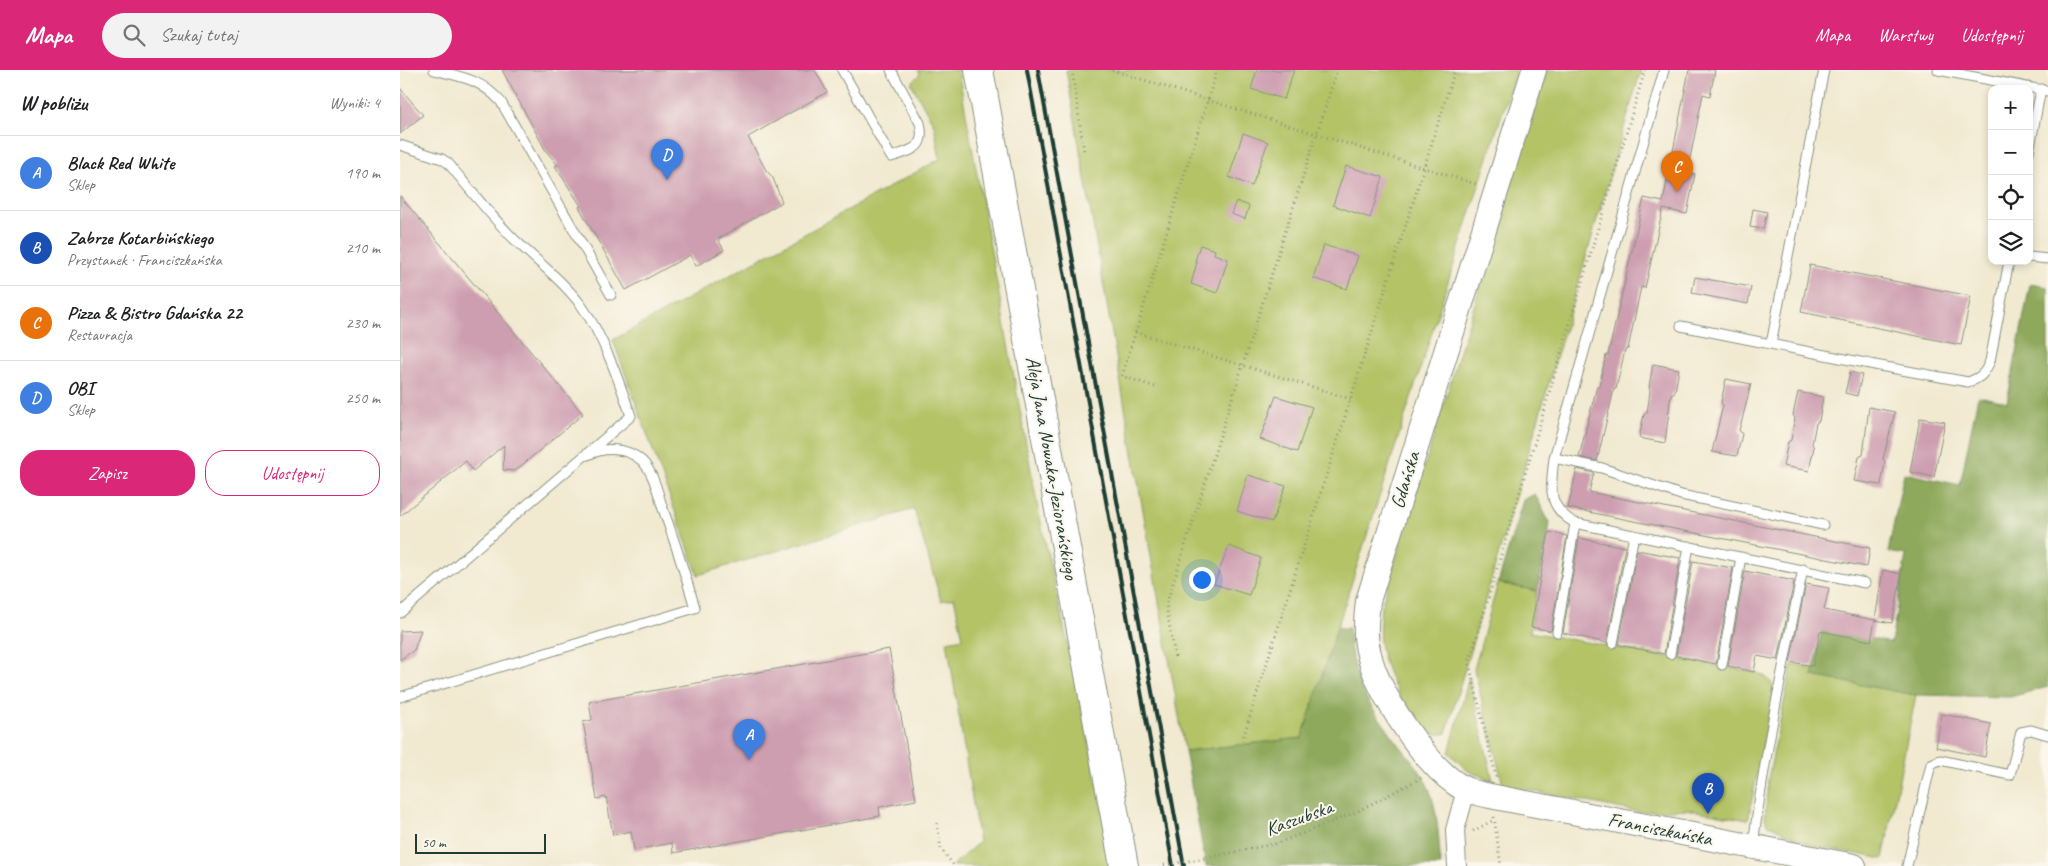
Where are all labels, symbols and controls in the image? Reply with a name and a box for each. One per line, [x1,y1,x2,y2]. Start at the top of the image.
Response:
search box [102,13,452,58]
text: Mapa [25,20,72,50]
icon: search [120,21,148,49]
text: Szukaj tutaj [160,23,238,47]
text: Mapa [1815,24,1850,46]
text: Warstwy [1878,24,1933,46]
text: Udostępnij [1961,24,2023,46]
map controls [1988,85,2033,265]
button: + [1988,85,2033,130]
text: W pobliżu [20,90,87,116]
text: Wyniki: 4 [329,93,380,113]
button: − [1988,130,2033,175]
pin: D [651,139,683,180]
text: Black Red White [67,151,174,175]
pin: C [1661,151,1693,192]
text: A [32,163,40,183]
text: 190 m [346,163,380,183]
text: Sklep [67,175,95,195]
button: locate [1988,175,2033,220]
button: layers [1988,220,2033,265]
text: Zabrze Kotarbińskiego [67,226,213,250]
text: B [32,238,40,258]
text: 210 m [346,238,380,258]
text: Przystanek · Franciszkańska [67,250,222,270]
text: Pizza & Bistro Gdańska 22 [67,301,242,325]
text: C [32,313,40,333]
text: 230 m [346,313,380,333]
text: Restauracja [67,325,132,345]
street label: Aleja Jana Nowaka-Jeziorańskiego [1020,354,1084,582]
text: OBI [67,376,94,400]
text: D [31,388,41,408]
text: 250 m [346,388,380,408]
text: Sklep [67,400,95,420]
street label: Gdańska [1385,447,1426,511]
button: Zapisz [20,450,195,496]
button: Udostępnij [205,450,380,496]
your location [1189,567,1215,593]
pin: A [733,719,765,760]
pin: B [1692,773,1724,814]
street label: Kaszubska [1262,794,1338,842]
street label: Franciszkańska [1606,807,1715,852]
scale bar [415,831,546,854]
text: 50 m [422,834,446,851]

